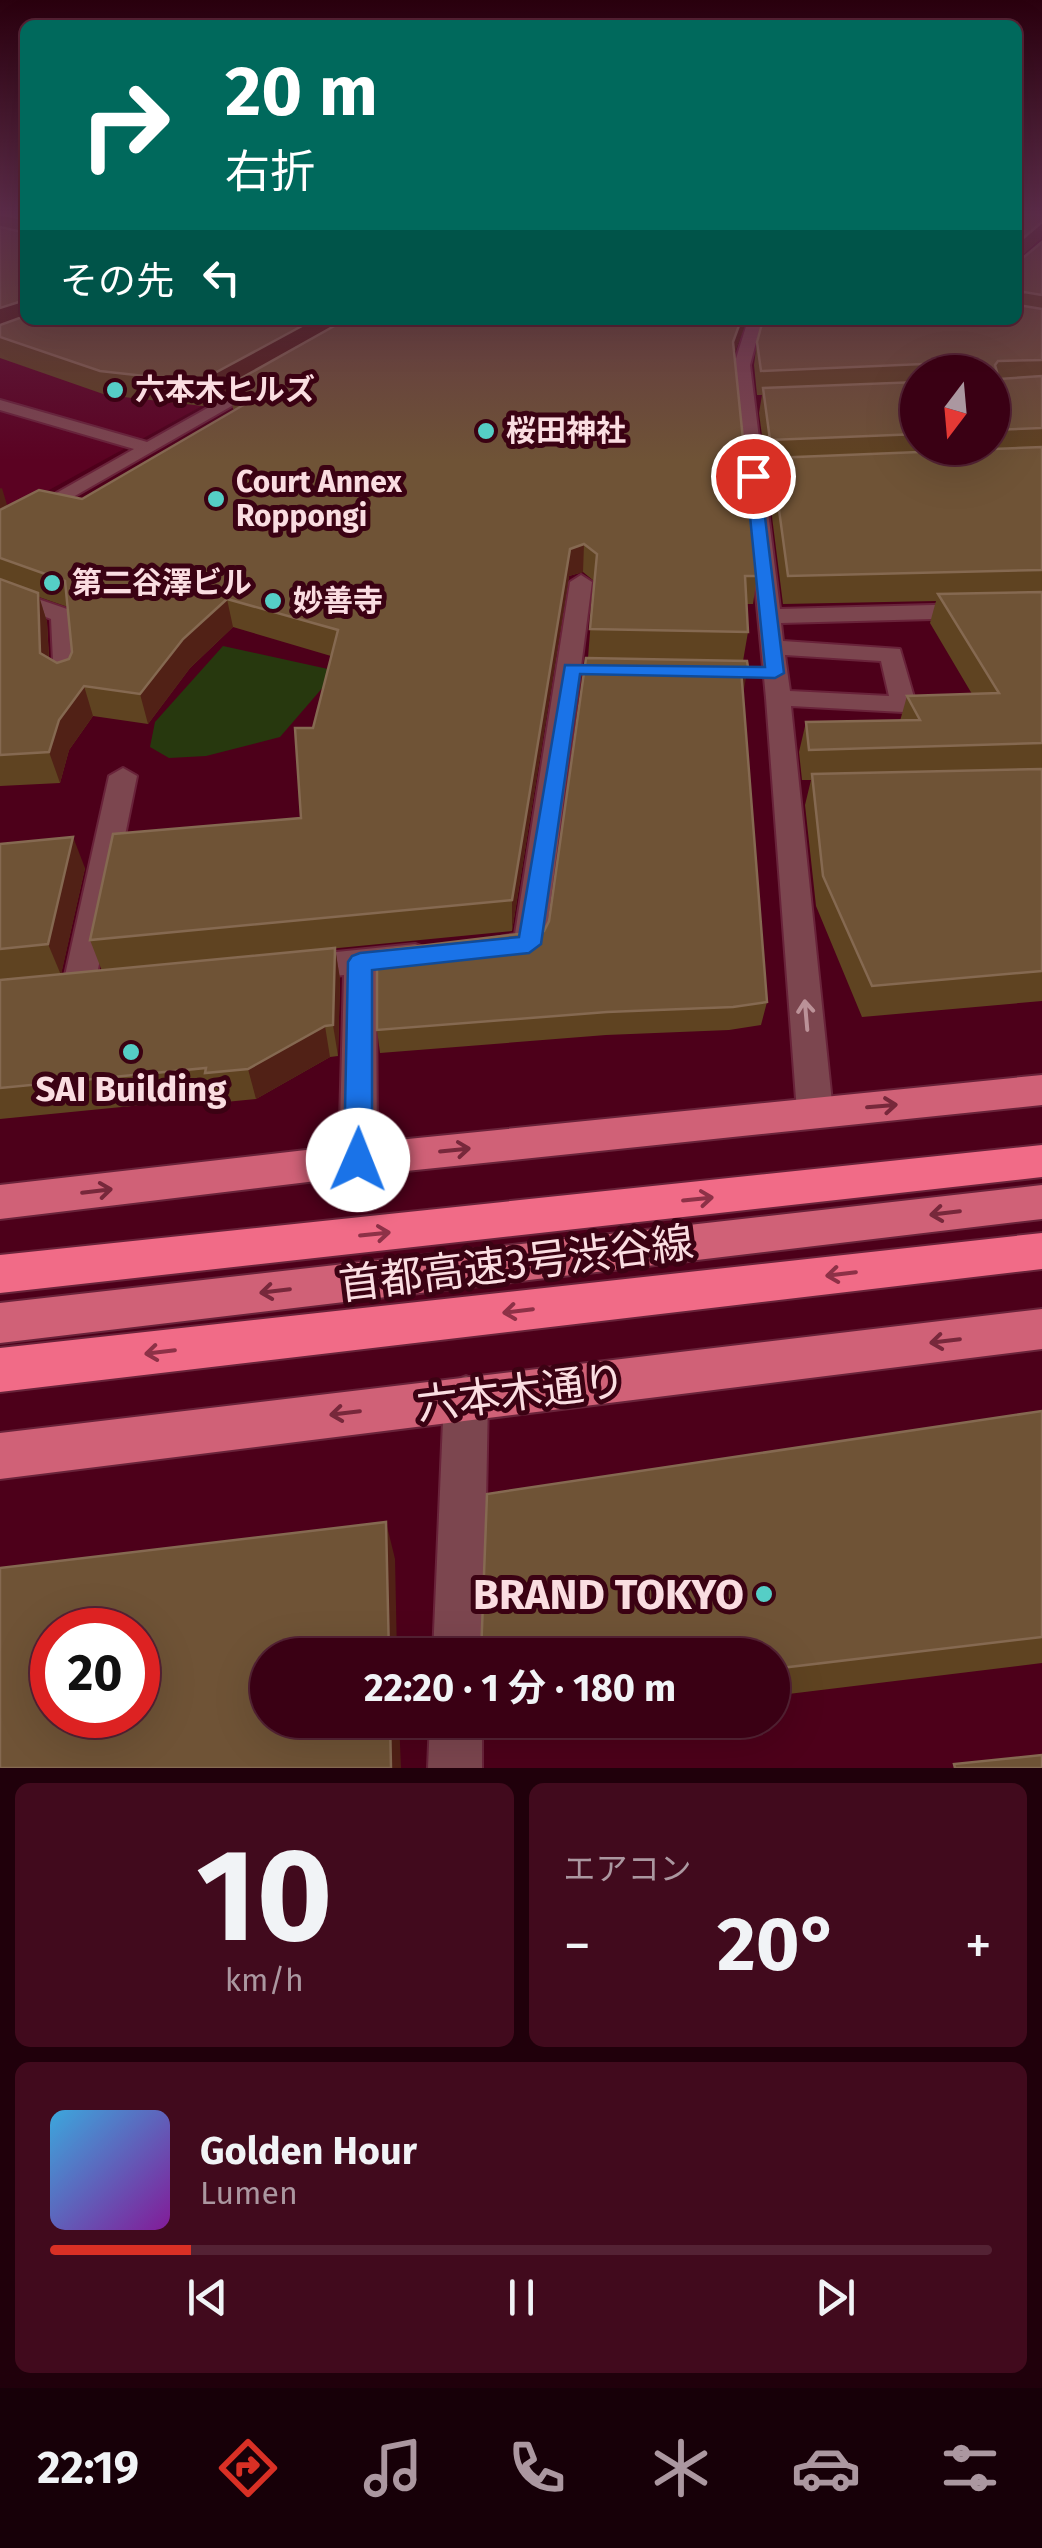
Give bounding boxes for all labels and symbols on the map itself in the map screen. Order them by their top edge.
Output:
north arrow [900,355,1010,465]
place label: 六本木ヒルズ [135,372,315,408]
marker: 六本木ヒルズ [104,379,126,401]
place label: 桜田神社 [506,413,626,449]
marker: 桜田神社 [475,420,497,442]
pin [711,434,796,519]
place label: Court Annex Roppongi [236,464,403,534]
marker: Court Annex Roppongi [205,488,227,510]
place label: 第二谷澤ビル [72,565,252,601]
marker: 第二谷澤ビル [41,572,63,594]
place label: 妙善寺 [293,583,383,619]
marker: 妙善寺 [262,590,284,612]
one-way arrow [797,999,816,1031]
marker: SAI Building [120,1041,142,1063]
place label: SAI Building [35,1068,227,1110]
one-way arrow [866,1096,898,1115]
position arrow [306,1108,410,1212]
one-way arrow [438,1140,470,1159]
one-way arrow [80,1181,112,1200]
one-way arrow [682,1189,714,1208]
one-way arrow [930,1204,962,1223]
street label: 首都高速3号渋谷線 [336,1217,696,1311]
one-way arrow [359,1224,391,1243]
one-way arrow [825,1265,857,1284]
one-way arrow [259,1282,291,1301]
one-way arrow [502,1302,535,1321]
one-way arrow [930,1332,962,1350]
one-way arrow [145,1343,177,1362]
street label: 六本木通り [414,1355,628,1431]
one-way arrow [329,1404,361,1423]
place label: BRAND TOKYO [473,1570,744,1620]
marker: BRAND TOKYO [753,1583,775,1605]
speed limit sign: 20 [30,1608,160,1738]

